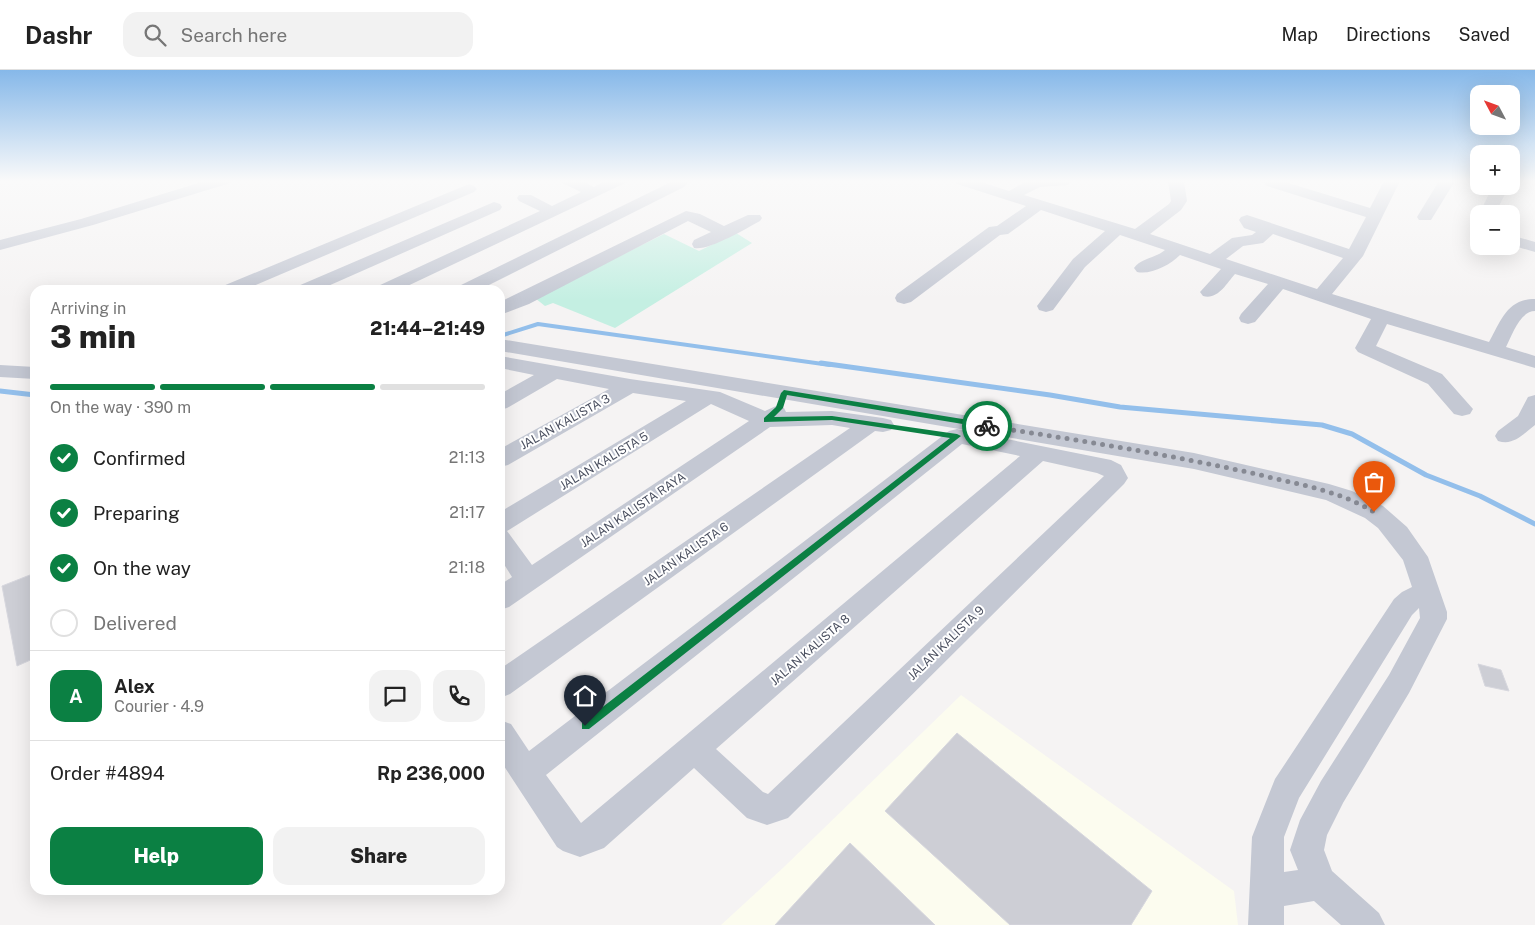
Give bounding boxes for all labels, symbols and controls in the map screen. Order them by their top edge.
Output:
search box [123,12,473,57]
text: Dashr [25,21,93,49]
icon: search [141,21,169,49]
text: Search here [181,24,287,46]
text: Map [1281,24,1318,45]
text: Directions [1346,24,1431,45]
text: Saved [1459,24,1510,45]
north arrow [1470,85,1520,135]
map controls [1470,85,1520,255]
button: + [1470,145,1520,195]
button: − [1470,205,1520,255]
text: Arriving in [50,299,126,318]
text: 21:44–21:49 [370,317,485,339]
text: 3 min [50,318,136,355]
street label: JALAN KALISTA 3 [518,392,612,452]
text: On the way · 390 m [50,398,191,417]
courier [962,401,1012,451]
icon: bike [973,412,1001,440]
street label: JALAN KALISTA 5 [557,429,651,493]
icon: check [50,444,78,472]
text: Confirmed [93,447,186,469]
text: 21:13 [449,448,485,467]
pin [1353,461,1395,512]
icon: bag [1360,468,1388,496]
street label: JALAN KALISTA RAYA [578,469,689,550]
icon: check [50,499,78,527]
text: Preparing [93,502,180,524]
text: 21:17 [449,503,485,522]
street label: JALAN KALISTA 6 [641,519,731,589]
icon: check [50,554,78,582]
text: On the way [93,557,191,579]
text: 21:18 [448,558,485,577]
street label: JALAN KALISTA 9 [905,603,987,683]
text: Delivered [93,612,177,634]
street label: JALAN KALISTA 8 [767,612,853,688]
button: chat [369,670,421,722]
button: phone [433,670,485,722]
text: Alex [114,675,155,697]
pin [564,675,606,726]
icon: home [571,682,599,710]
text: A [69,685,83,707]
text: Courier · 4.9 [114,697,204,716]
text: Order #4894 [50,762,165,784]
text: Rp 236,000 [377,762,485,784]
button: Help [50,827,263,885]
button: Share [273,827,485,885]

